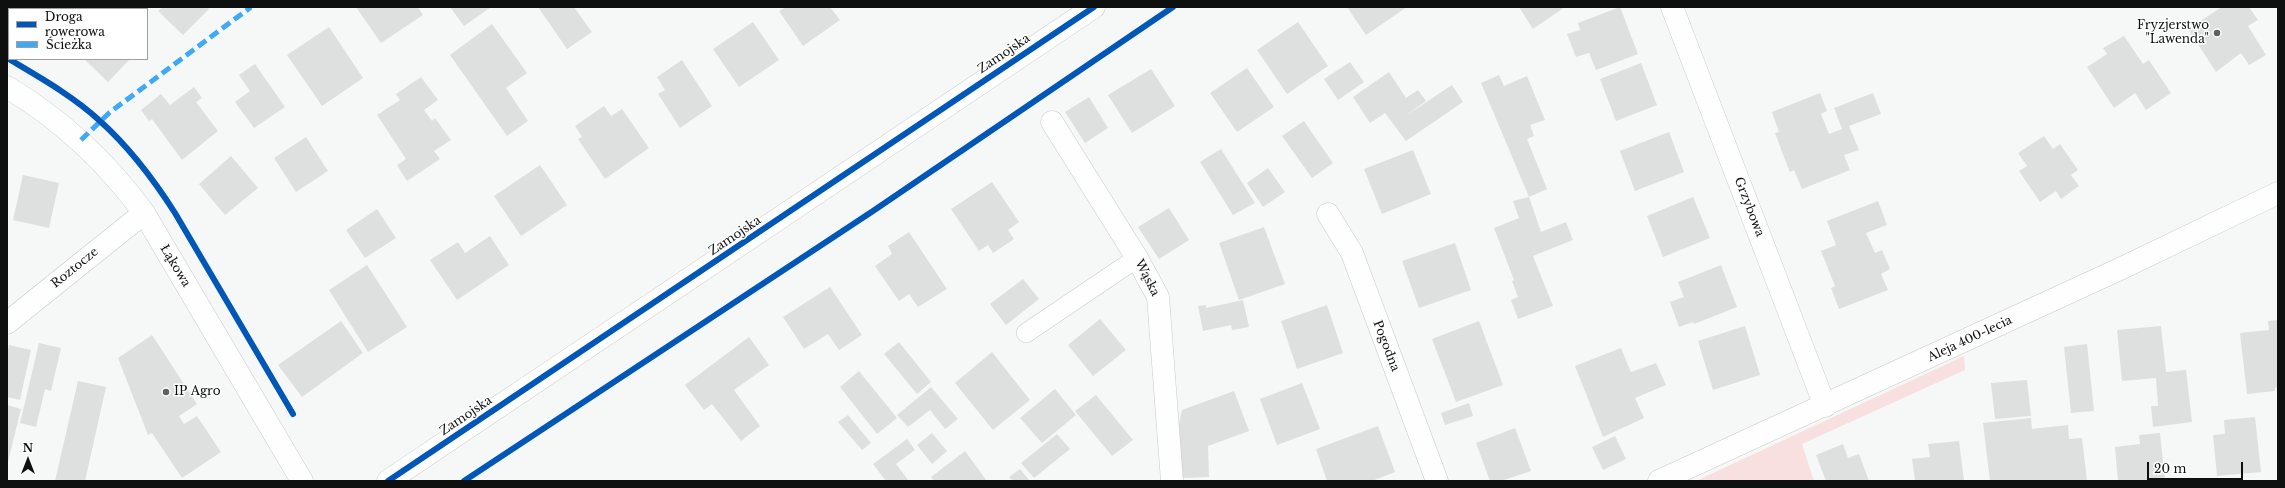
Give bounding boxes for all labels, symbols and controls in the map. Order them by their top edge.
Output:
legend [8,8,148,60]
text: Droga rowerowa [45,9,105,39]
place label: Fryzjerstwo "Lawenda" [2137,19,2209,47]
marker: Fryzjerstwo "Lawenda" [2212,28,2222,38]
street label: Zamojska [975,31,1033,77]
text: Ścieżka [46,37,92,52]
street label: Grzybowa [1731,175,1767,239]
street label: Zamojska [706,213,764,259]
street label: Łąkowa [157,242,193,290]
street label: Roztocze [49,245,101,291]
street label: Wąska [1132,257,1162,299]
street label: Aleja 400-lecia [1926,313,2014,365]
street label: Pogodna [1370,318,1402,374]
place label: IP Agro [174,385,221,399]
marker: IP Agro [161,387,171,397]
street label: Zamojska [437,393,495,439]
north arrow [8,440,48,480]
text: N [23,441,33,455]
scale bar [2149,454,2245,480]
text: 20 m [2154,461,2186,476]

